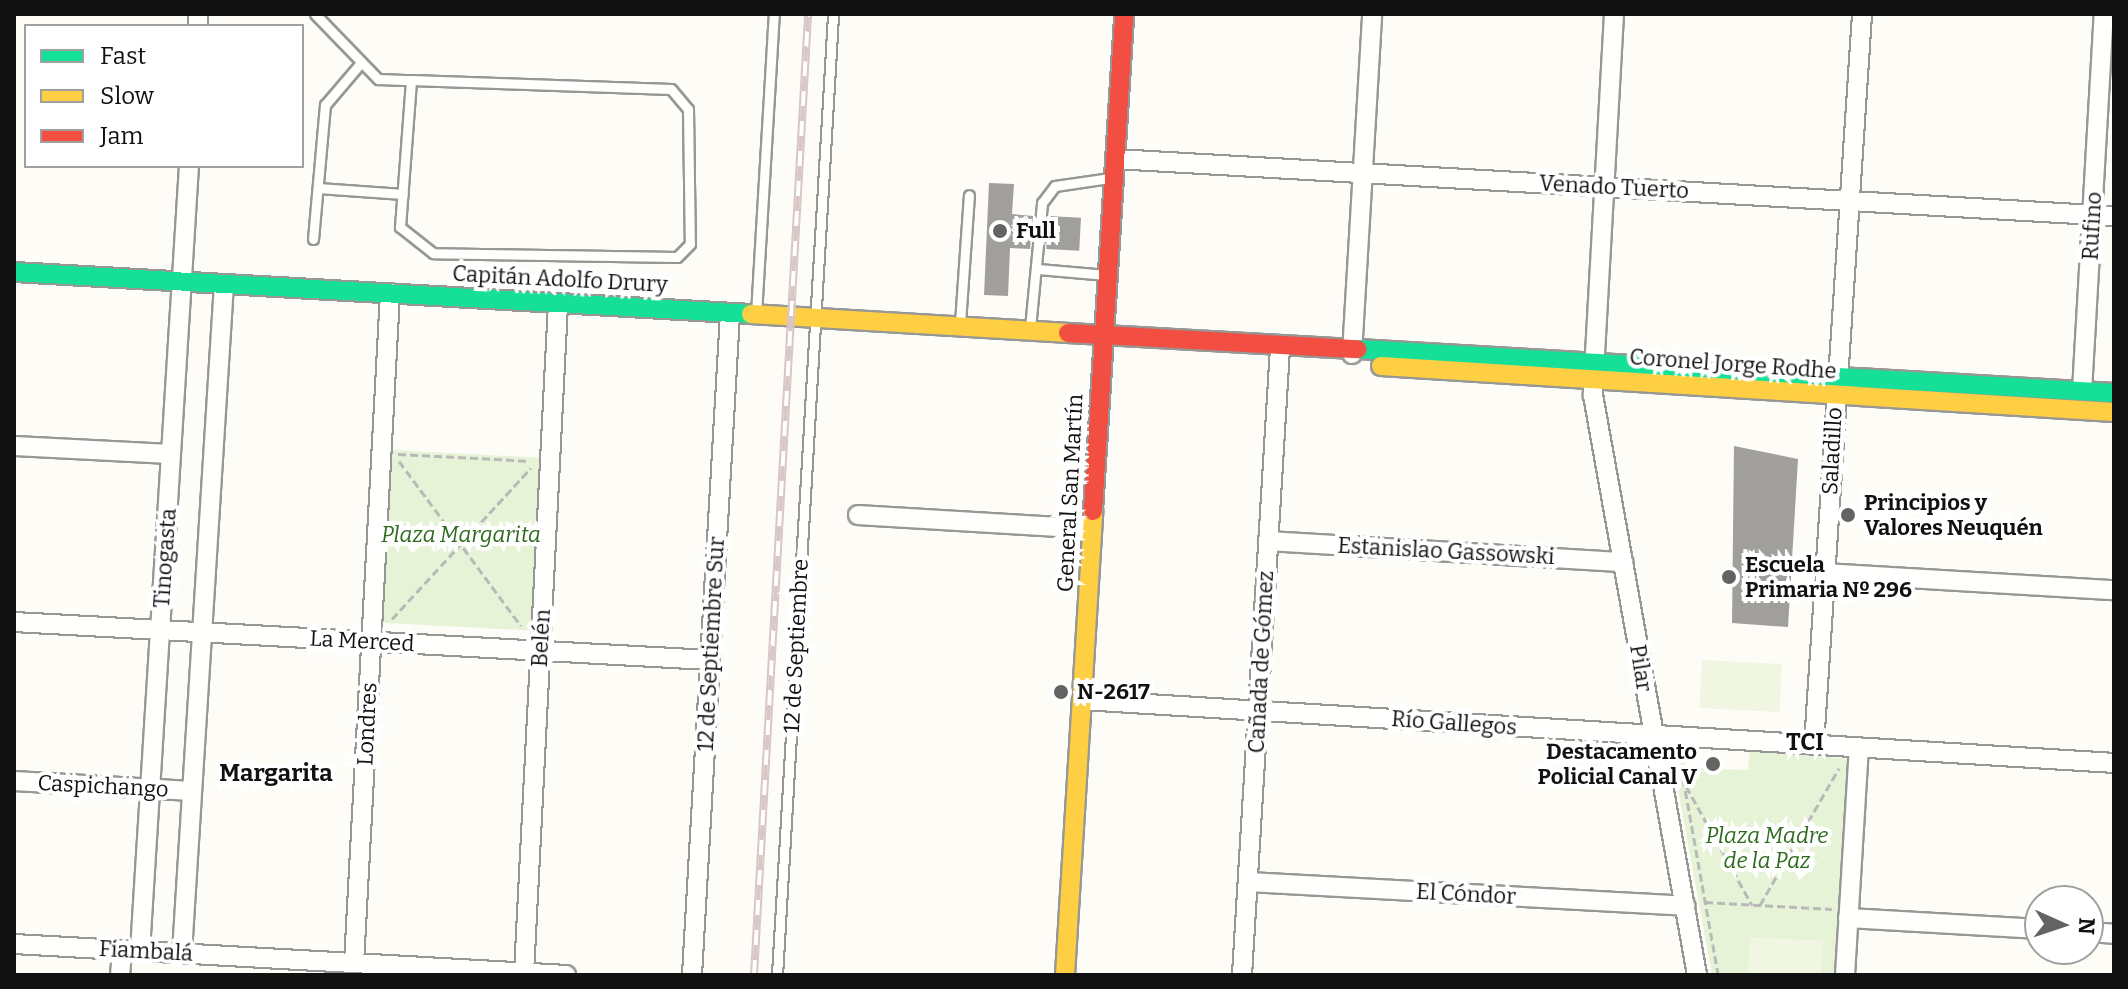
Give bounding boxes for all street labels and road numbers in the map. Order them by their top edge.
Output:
street label: Venado Tuerto [1538,170,1690,204]
street label: Rufino [2077,191,2107,261]
street label: Capitán Adolfo Drury [452,260,668,298]
street label: Coronel Jorge Rodhe [1629,344,1837,384]
street label: General San Martín [1052,393,1088,593]
street label: Saladillo [1817,407,1847,495]
street label: Tinogasta [148,507,182,609]
street label: Estanislao Gassowski [1337,532,1555,570]
street label: 12 de Septiembre Sur [692,536,730,752]
street label: 12 de Septiembre [778,558,814,734]
street label: Cañada de Gómez [1243,570,1279,754]
street label: Belén [526,608,556,668]
street label: La Merced [309,625,415,657]
street label: Pilar [1624,643,1658,693]
street label: Londres [352,682,382,766]
street label: Río Gallegos [1390,705,1518,741]
street label: Caspichango [37,769,169,803]
street label: El Cóndor [1415,878,1517,910]
street label: Fiambalá [98,935,194,967]

